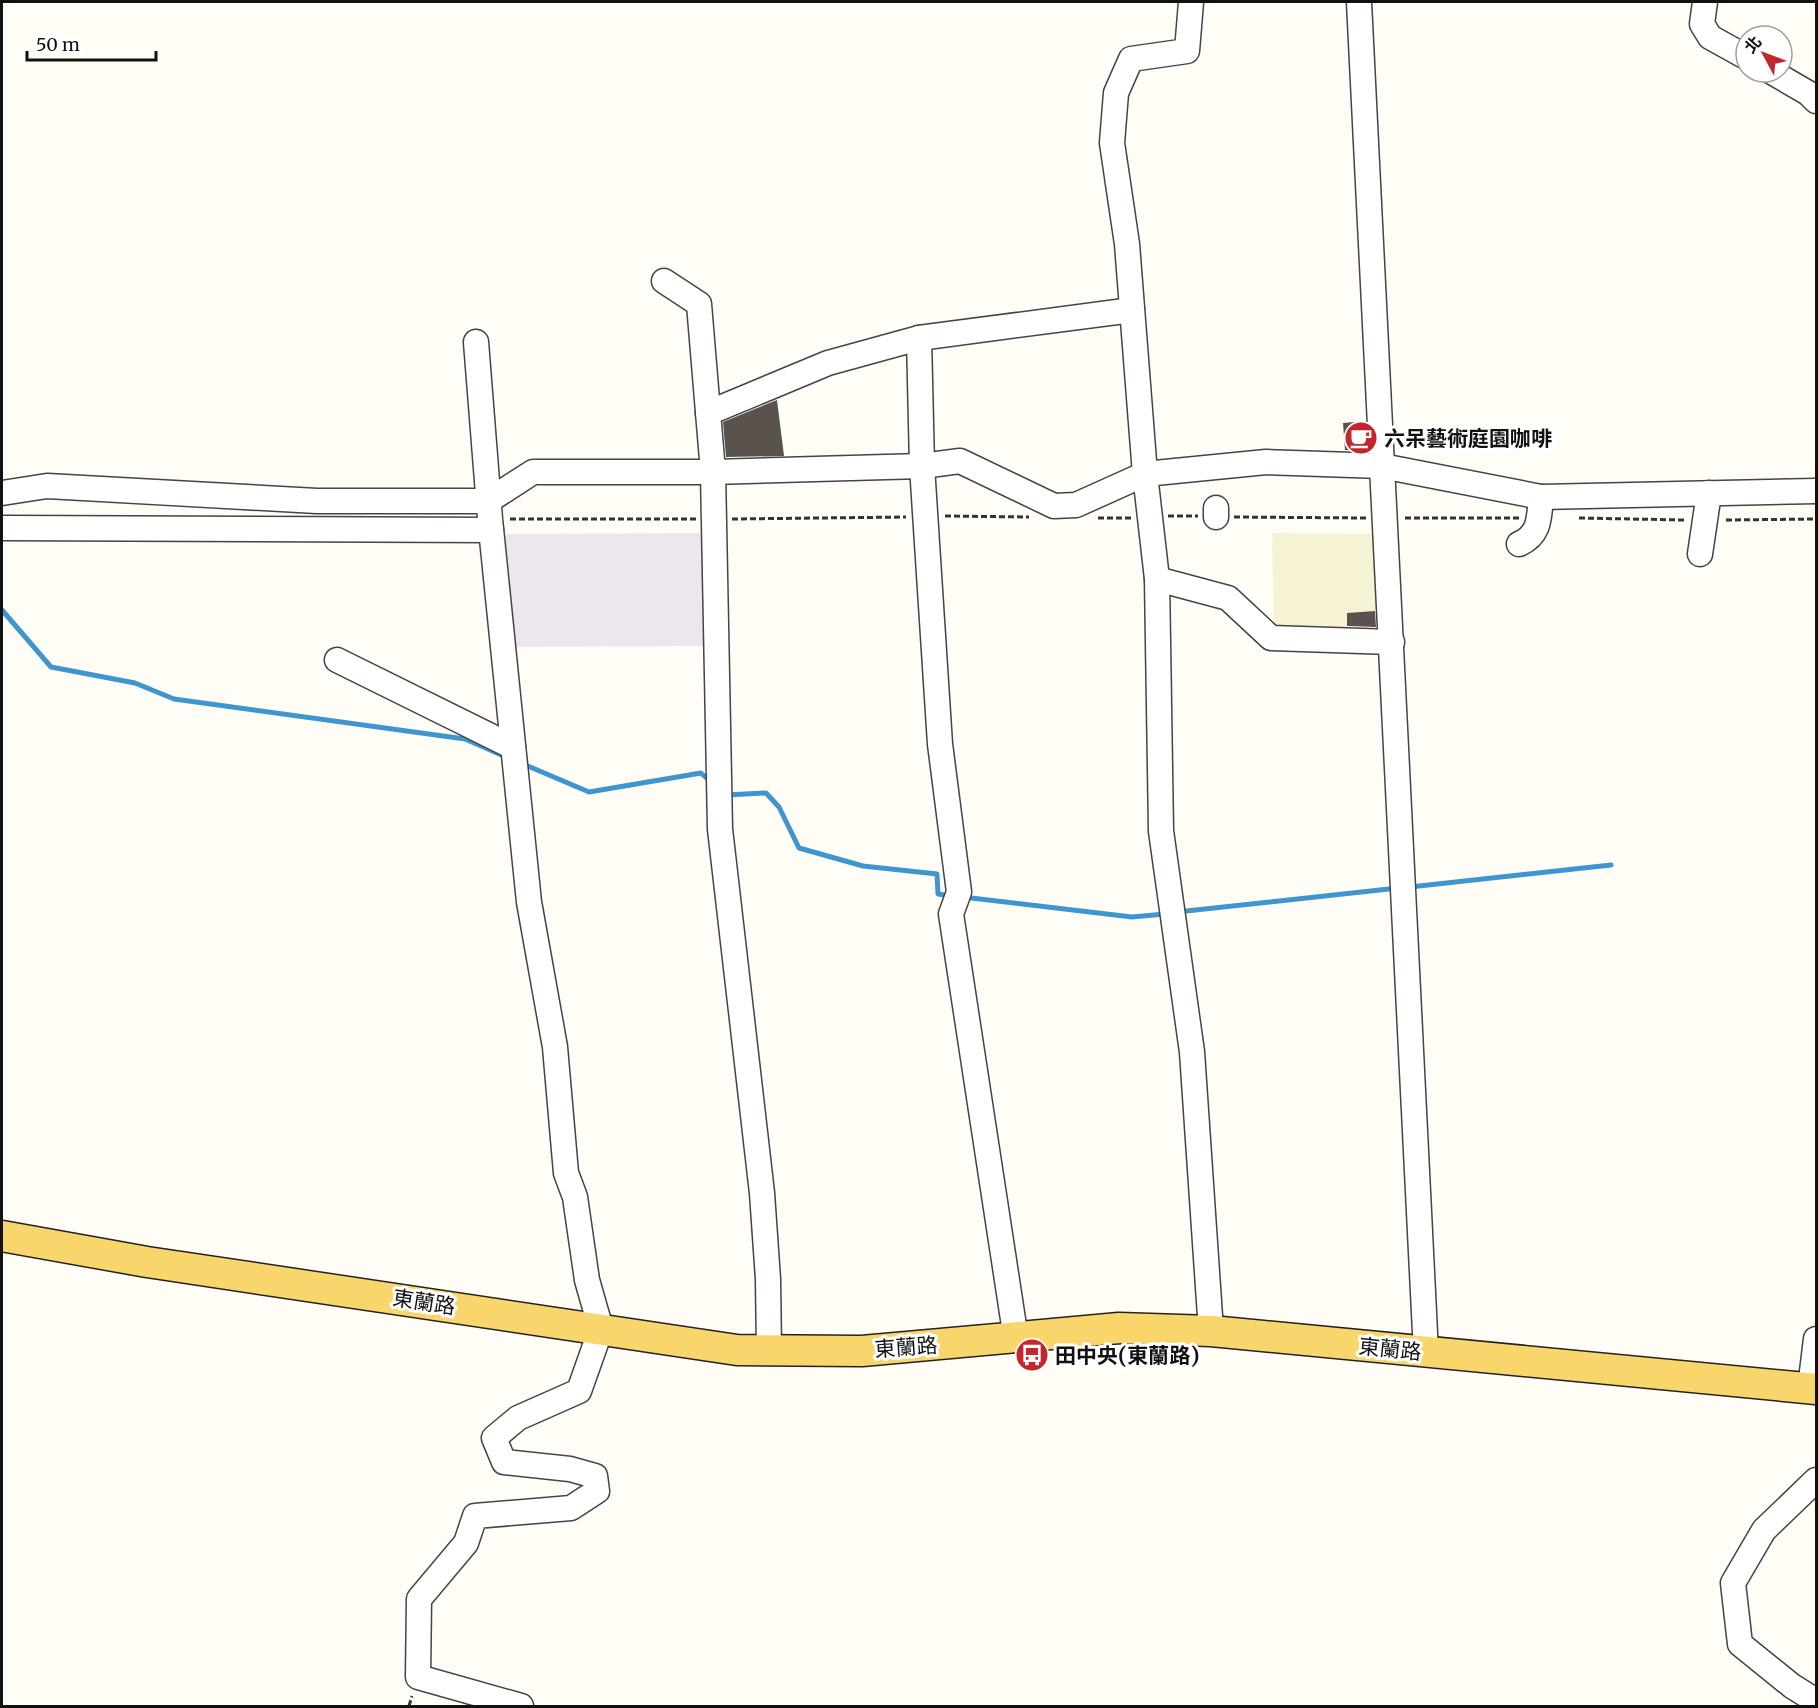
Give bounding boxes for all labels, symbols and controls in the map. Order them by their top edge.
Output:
scale bar [27,24,156,62]
north arrow [1734,24,1794,84]
text: 北 [1740,32,1765,57]
text: 50 m [36,33,80,56]
cafe icon: 六呆藝術庭園咖啡 [1343,420,1379,456]
place label: 六呆藝術庭園咖啡 [1384,425,1552,452]
street label: 東蘭路 [391,1284,457,1320]
street label: 東蘭路 [874,1331,938,1363]
street label: 東蘭路 [1357,1332,1423,1366]
bus stop icon: 田中央(東蘭路) [1014,1337,1050,1373]
place label: 田中央(東蘭路) [1055,1342,1200,1369]

